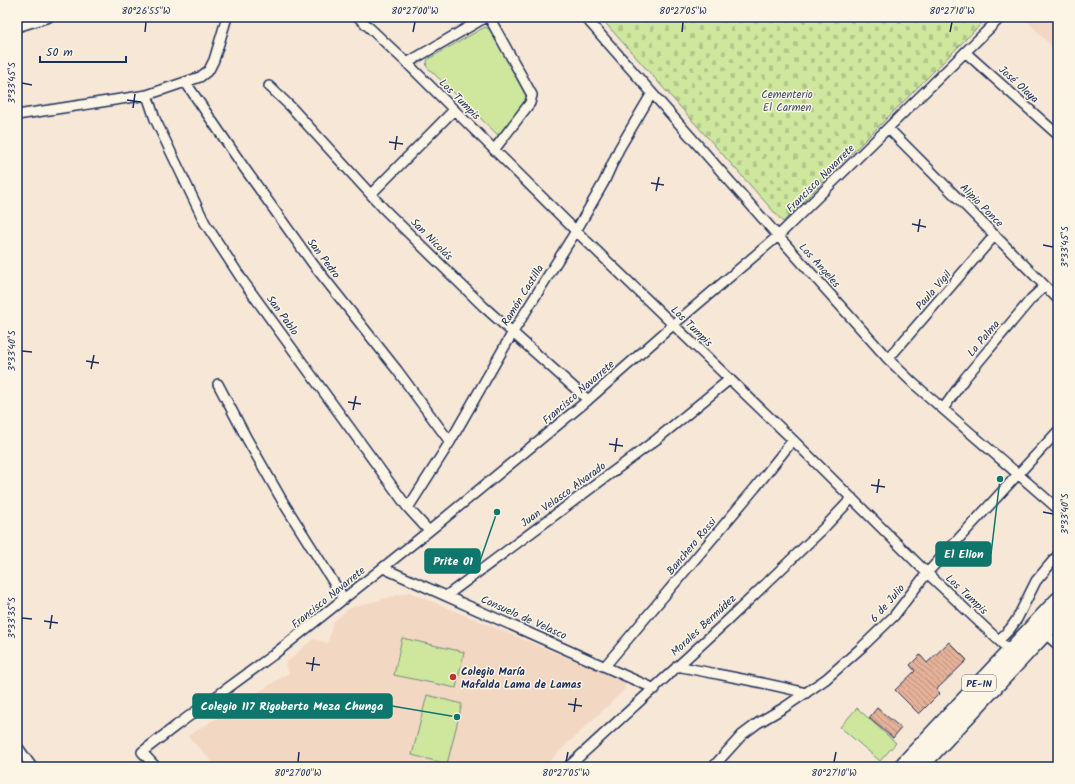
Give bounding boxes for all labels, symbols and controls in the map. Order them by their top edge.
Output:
text: 80°26'55"W [121,3,171,19]
text: 80°27'00"W [391,3,439,19]
text: 80°27'05"W [659,3,707,19]
text: 80°27'10"W [929,3,975,19]
scale bar [40,38,126,64]
text: 50 m [46,43,73,62]
text: 3°33'45"S [4,62,20,104]
street label: José Olaya [994,62,1043,108]
street label: Los Tumpis [434,75,484,125]
park label: Cementerio El Carmen [761,86,813,117]
street label: Francisco Navarrete [782,140,859,217]
street label: Alipio Ponce [955,180,1007,232]
street label: San Nicolás [406,214,457,265]
text: 3°33'45"S [1057,226,1073,268]
street label: San Pedro [302,235,344,283]
street label: Los Angeles [794,239,845,292]
street label: Ramón Castilla [497,261,549,330]
street label: Paula Vigil [911,267,956,315]
street label: San Pablo [261,292,303,339]
street label: Los Tumpis [666,302,717,352]
street label: La Palma [963,316,1005,361]
text: 3°33'40"S [4,330,20,372]
street label: Francisco Navarrete [539,356,619,429]
street label: Juan Velasco Alvarado [517,458,610,532]
text: 3°33'40"S [1057,493,1073,535]
street label: Banchero Rossi [662,514,721,579]
callout: El Elion [936,542,991,566]
text: El Elion [944,545,984,564]
callout: Prite 01 [425,549,480,573]
text: Prite 01 [433,552,473,571]
street label: Francisco Navarrete [288,562,370,633]
street label: Los Tumpis [941,570,992,619]
street label: 6 de Julio [866,580,910,627]
street label: Morales Bermúdez [667,590,741,661]
street label: Consuelo de Velasco [478,591,570,645]
text: 3°33'35"S [4,596,20,639]
place label: Colegio María Mafalda Lama de Lamas [461,663,582,694]
marker: Colegio María Mafalda Lama de Lamas [448,672,458,682]
road number: PE-1N [962,675,996,691]
callout: Colegio 117 Rigoberto Meza Chunga [193,694,392,718]
text: Colegio 117 Rigoberto Meza Chunga [201,697,383,716]
text: 80°27'00"W [274,765,322,781]
text: 80°27'05"W [542,765,590,781]
text: 80°27'10"W [811,765,857,781]

